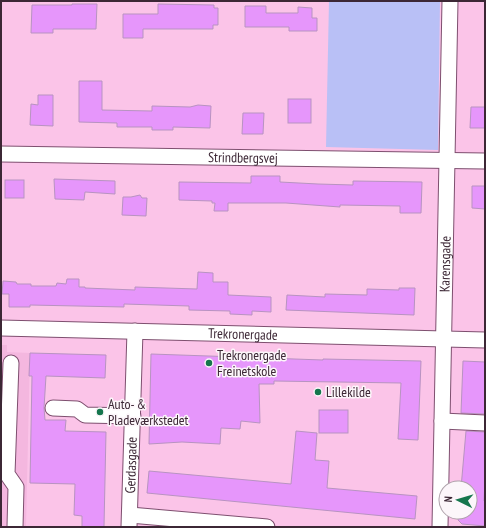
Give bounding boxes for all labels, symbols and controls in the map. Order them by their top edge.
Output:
street label: Strindbergsvej [208,148,278,167]
street label: Karensgade [435,236,455,292]
street label: Trekronergade [208,324,278,344]
place label: Trekronergade Freinetskole [217,346,286,380]
marker: Trekronergade Freinetskole [204,358,214,368]
place label: Lillekilde [326,383,371,401]
marker: Lillekilde [313,387,323,397]
place label: Auto- & Pladeværkstedet [108,395,189,429]
marker: Auto- & Pladeværkstedet [95,407,105,417]
street label: Gerdasgade [121,436,141,494]
north arrow [438,480,478,520]
text: N [441,496,455,503]

